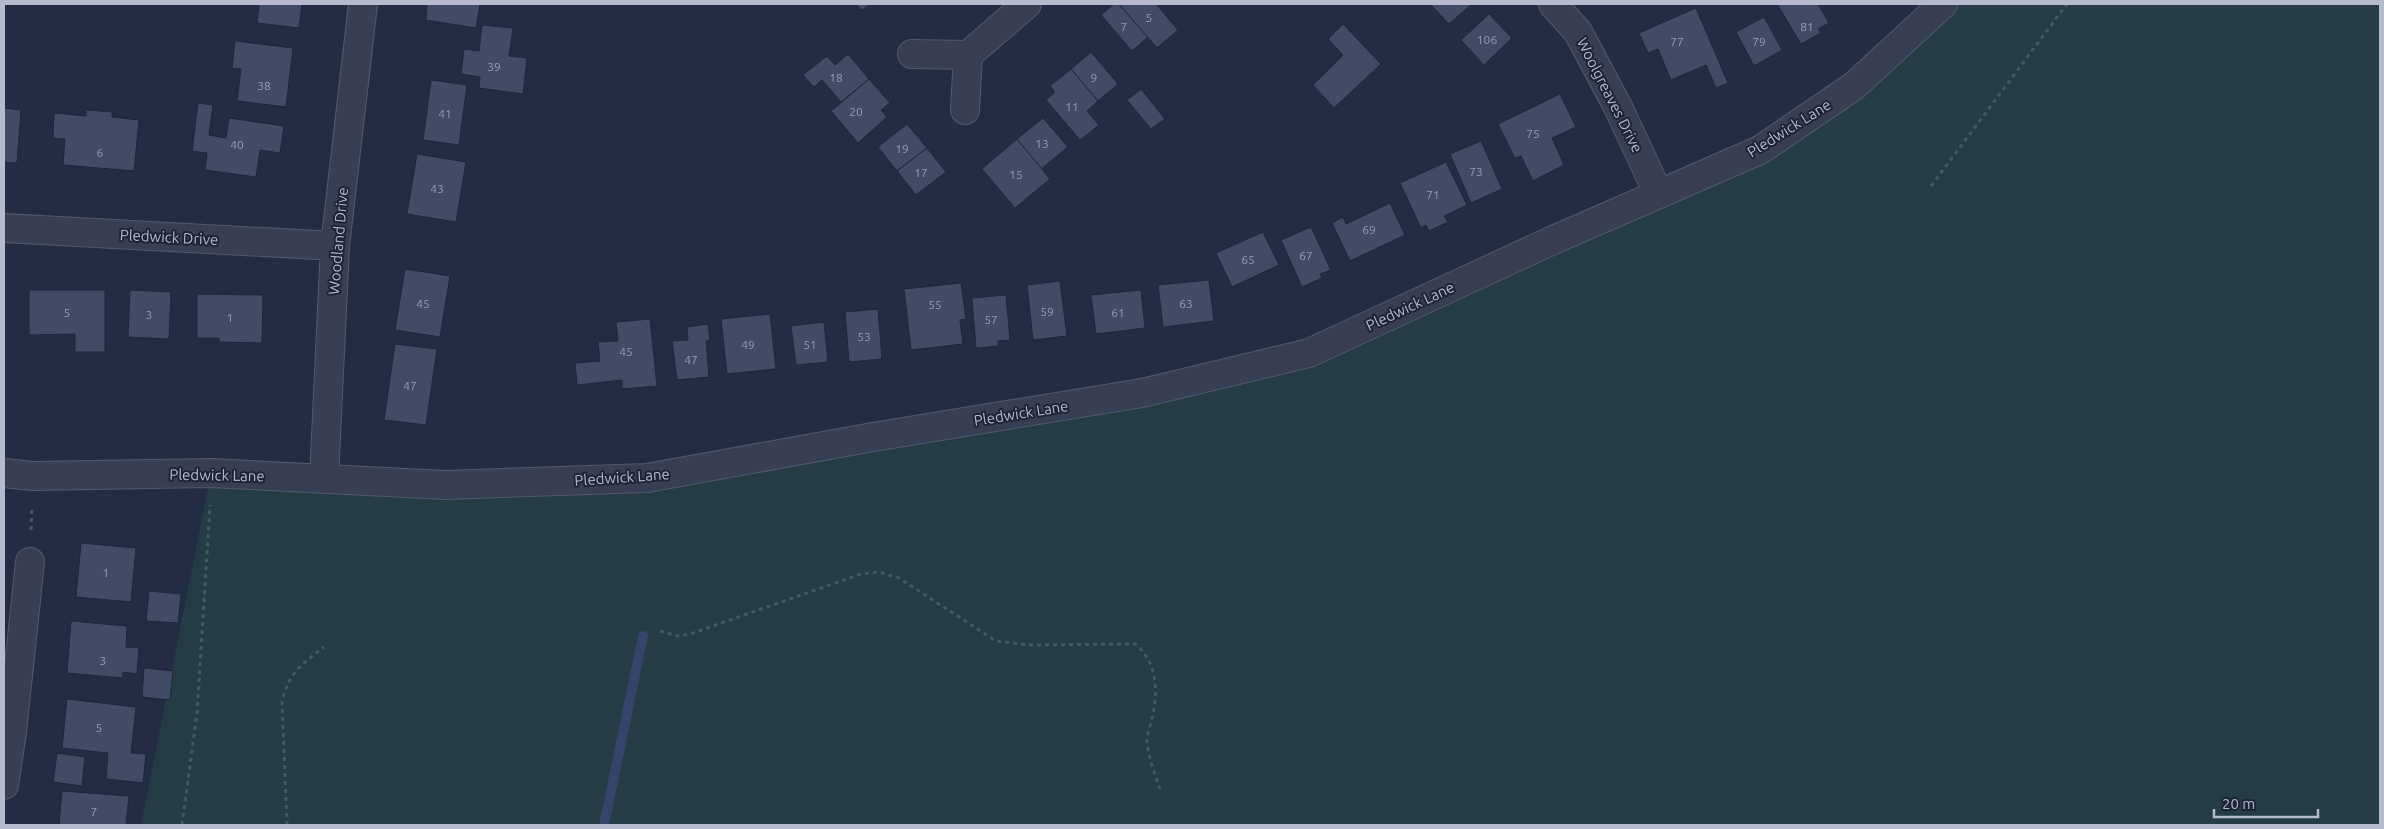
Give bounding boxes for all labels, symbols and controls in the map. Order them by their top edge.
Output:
house number: 5 [1146,11,1152,24]
house number: 7 [1121,20,1127,33]
house number: 81 [1800,20,1814,33]
house number: 106 [1477,33,1497,46]
street label: Woolgreaves Drive [1574,35,1646,155]
house number: 77 [1670,35,1684,48]
house number: 79 [1752,35,1766,48]
house number: 39 [487,60,501,73]
house number: 18 [829,71,843,84]
house number: 9 [1091,71,1097,84]
house number: 38 [257,79,271,92]
street label: Pledwick Lane [1744,96,1834,160]
house number: 11 [1065,100,1079,113]
house number: 20 [849,105,863,118]
house number: 41 [438,107,452,120]
house number: 75 [1526,127,1540,140]
house number: 13 [1035,137,1049,150]
house number: 40 [230,138,244,151]
house number: 19 [895,142,909,155]
house number: 6 [97,146,104,159]
house number: 73 [1469,165,1483,178]
house number: 17 [914,166,928,179]
house number: 15 [1009,168,1023,181]
house number: 43 [430,182,444,195]
street label: Woodland Drive [325,187,351,295]
house number: 71 [1426,188,1440,201]
house number: 69 [1362,223,1376,236]
street label: Pledwick Drive [119,226,219,248]
house number: 67 [1299,249,1313,262]
house number: 65 [1241,253,1255,266]
street label: Pledwick Lane [1363,278,1457,334]
house number: 45 [416,297,430,310]
house number: 63 [1179,297,1193,310]
house number: 55 [928,298,942,311]
house number: 59 [1040,305,1054,318]
house number: 5 [64,306,70,319]
house number: 61 [1111,306,1125,319]
house number: 3 [146,308,152,321]
house number: 1 [227,311,233,324]
house number: 57 [984,313,998,326]
house number: 53 [857,330,871,343]
house number: 49 [741,338,755,351]
house number: 51 [803,338,817,351]
house number: 45 [619,345,633,358]
house number: 47 [684,353,698,366]
house number: 47 [403,379,417,392]
street label: Pledwick Lane [973,397,1069,429]
street label: Pledwick Lane [574,465,670,489]
street label: Pledwick Lane [169,466,265,484]
house number: 1 [103,566,109,579]
house number: 3 [100,654,106,667]
house number: 5 [96,721,102,734]
scale bar [2214,786,2318,818]
text: 20 m [2222,795,2255,812]
house number: 7 [91,805,97,818]

